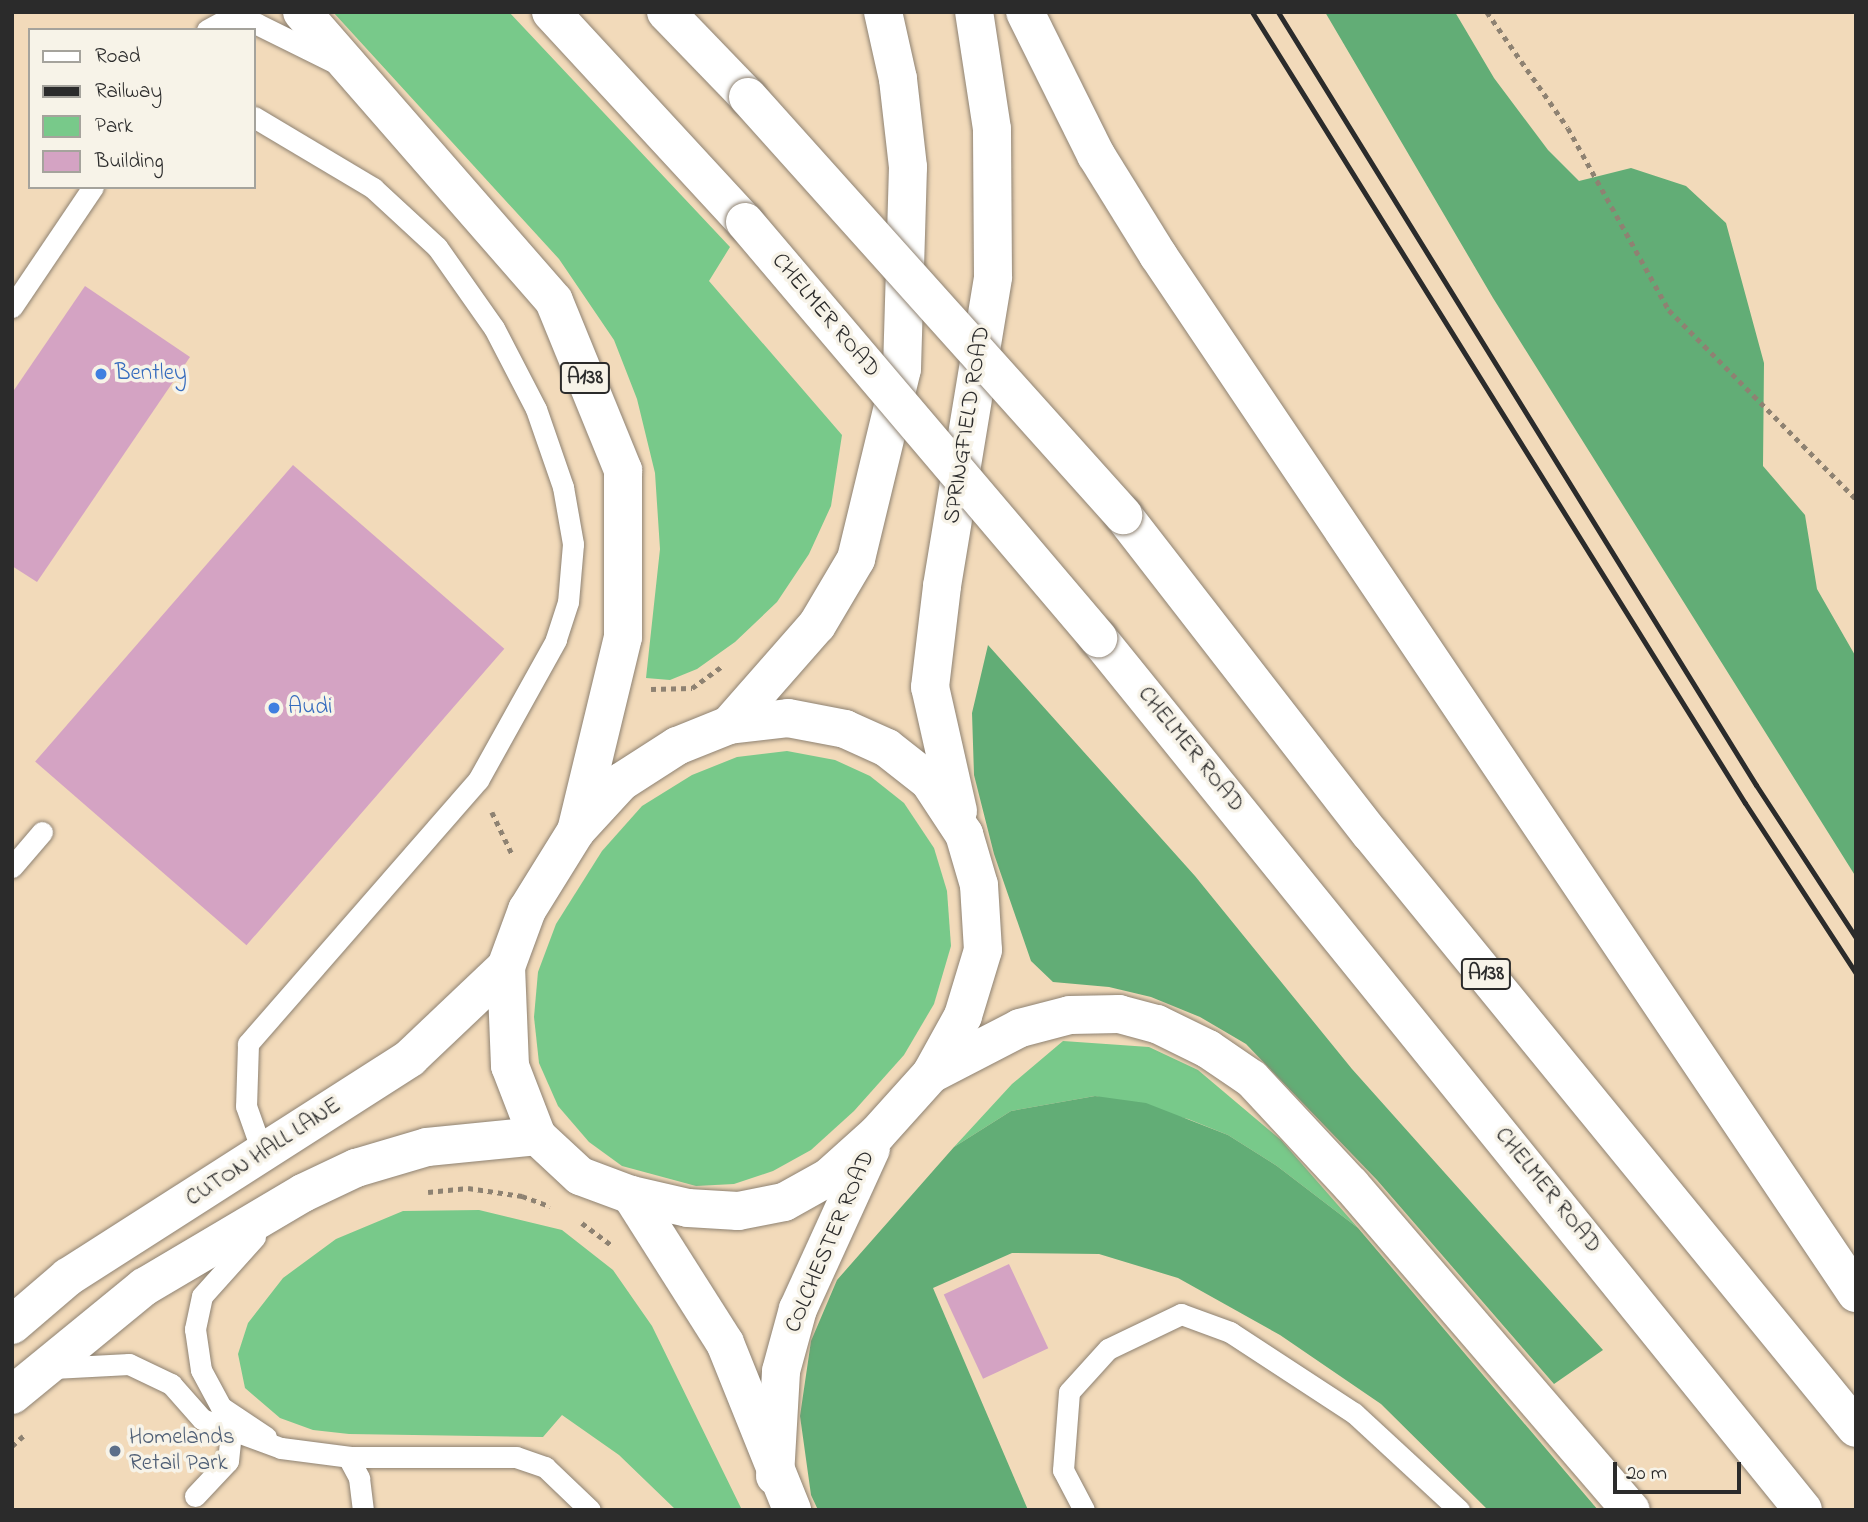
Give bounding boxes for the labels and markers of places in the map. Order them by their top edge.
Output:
place label: Bentley [115,360,187,388]
marker: Bentley [93,366,109,382]
place label: Audi [288,694,332,722]
marker: Audi [266,700,282,716]
place label: Homelands Retail Park [129,1424,235,1478]
marker: Homelands Retail Park [107,1443,123,1459]

